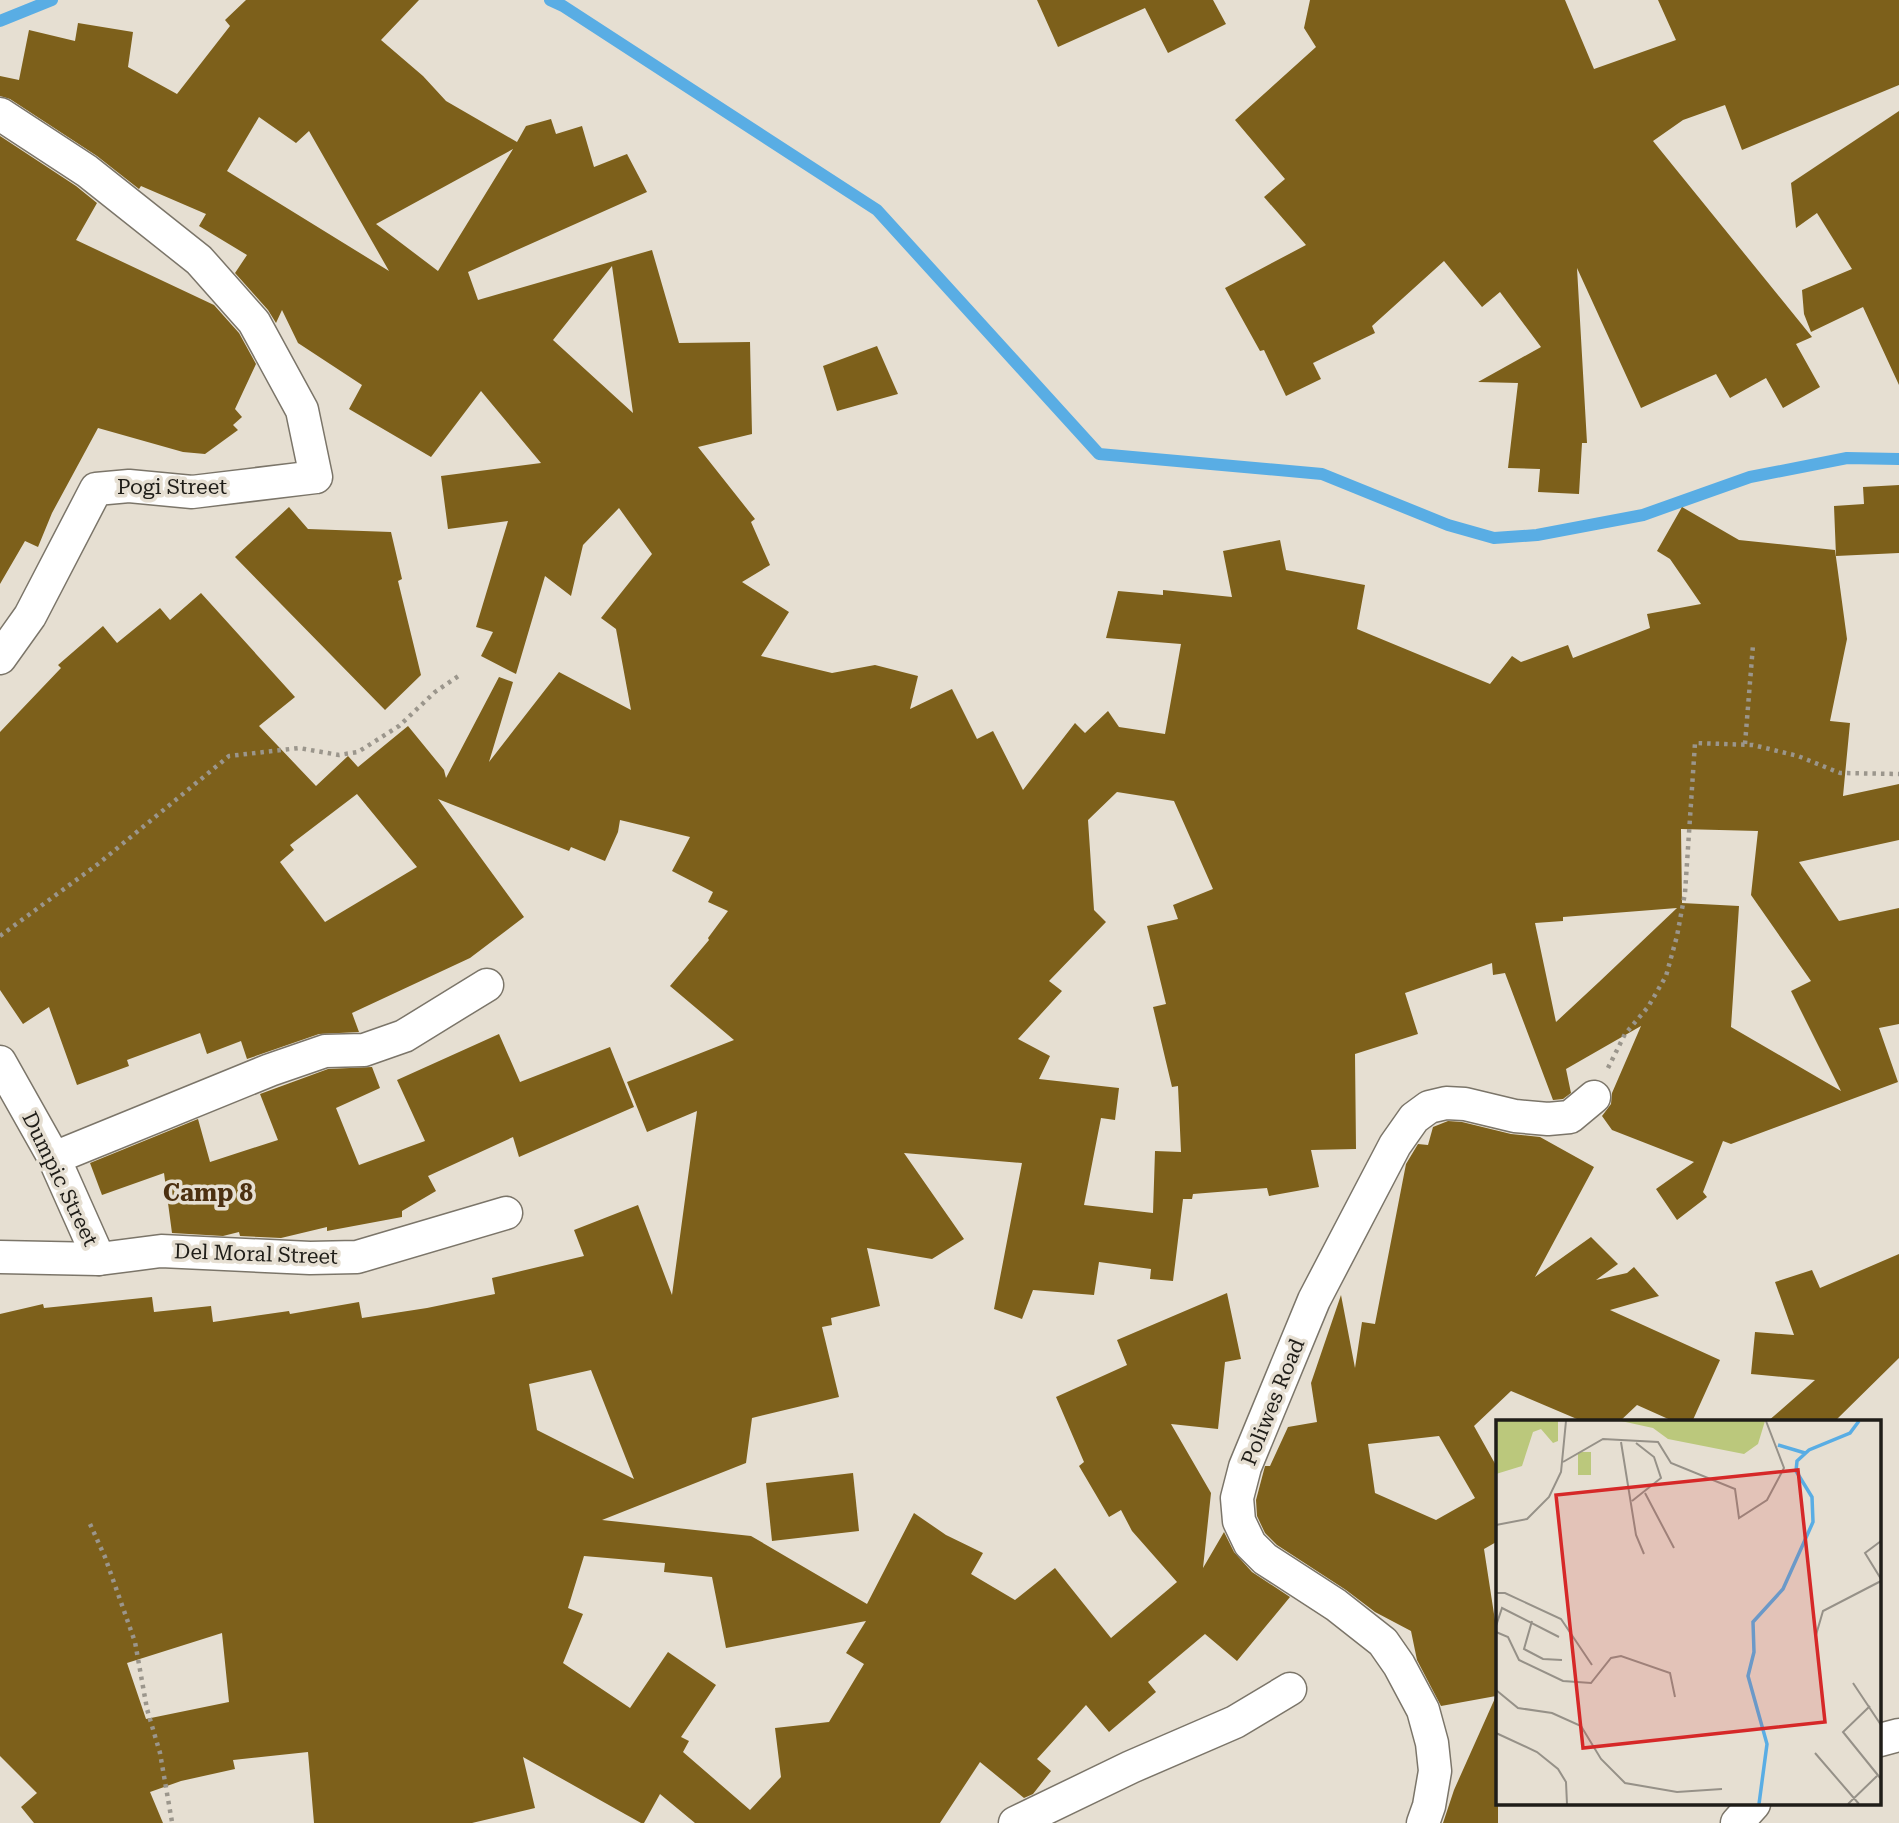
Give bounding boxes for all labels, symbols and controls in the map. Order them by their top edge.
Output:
street label: Pogi Street [117,475,227,499]
street label: Dumpic Street [17,1108,103,1250]
district label: Camp 8 [163,1179,253,1207]
street label: Del Moral Street [174,1239,339,1269]
street label: Poliwes Road [1237,1335,1310,1469]
inset map [1496,1420,1882,1806]

